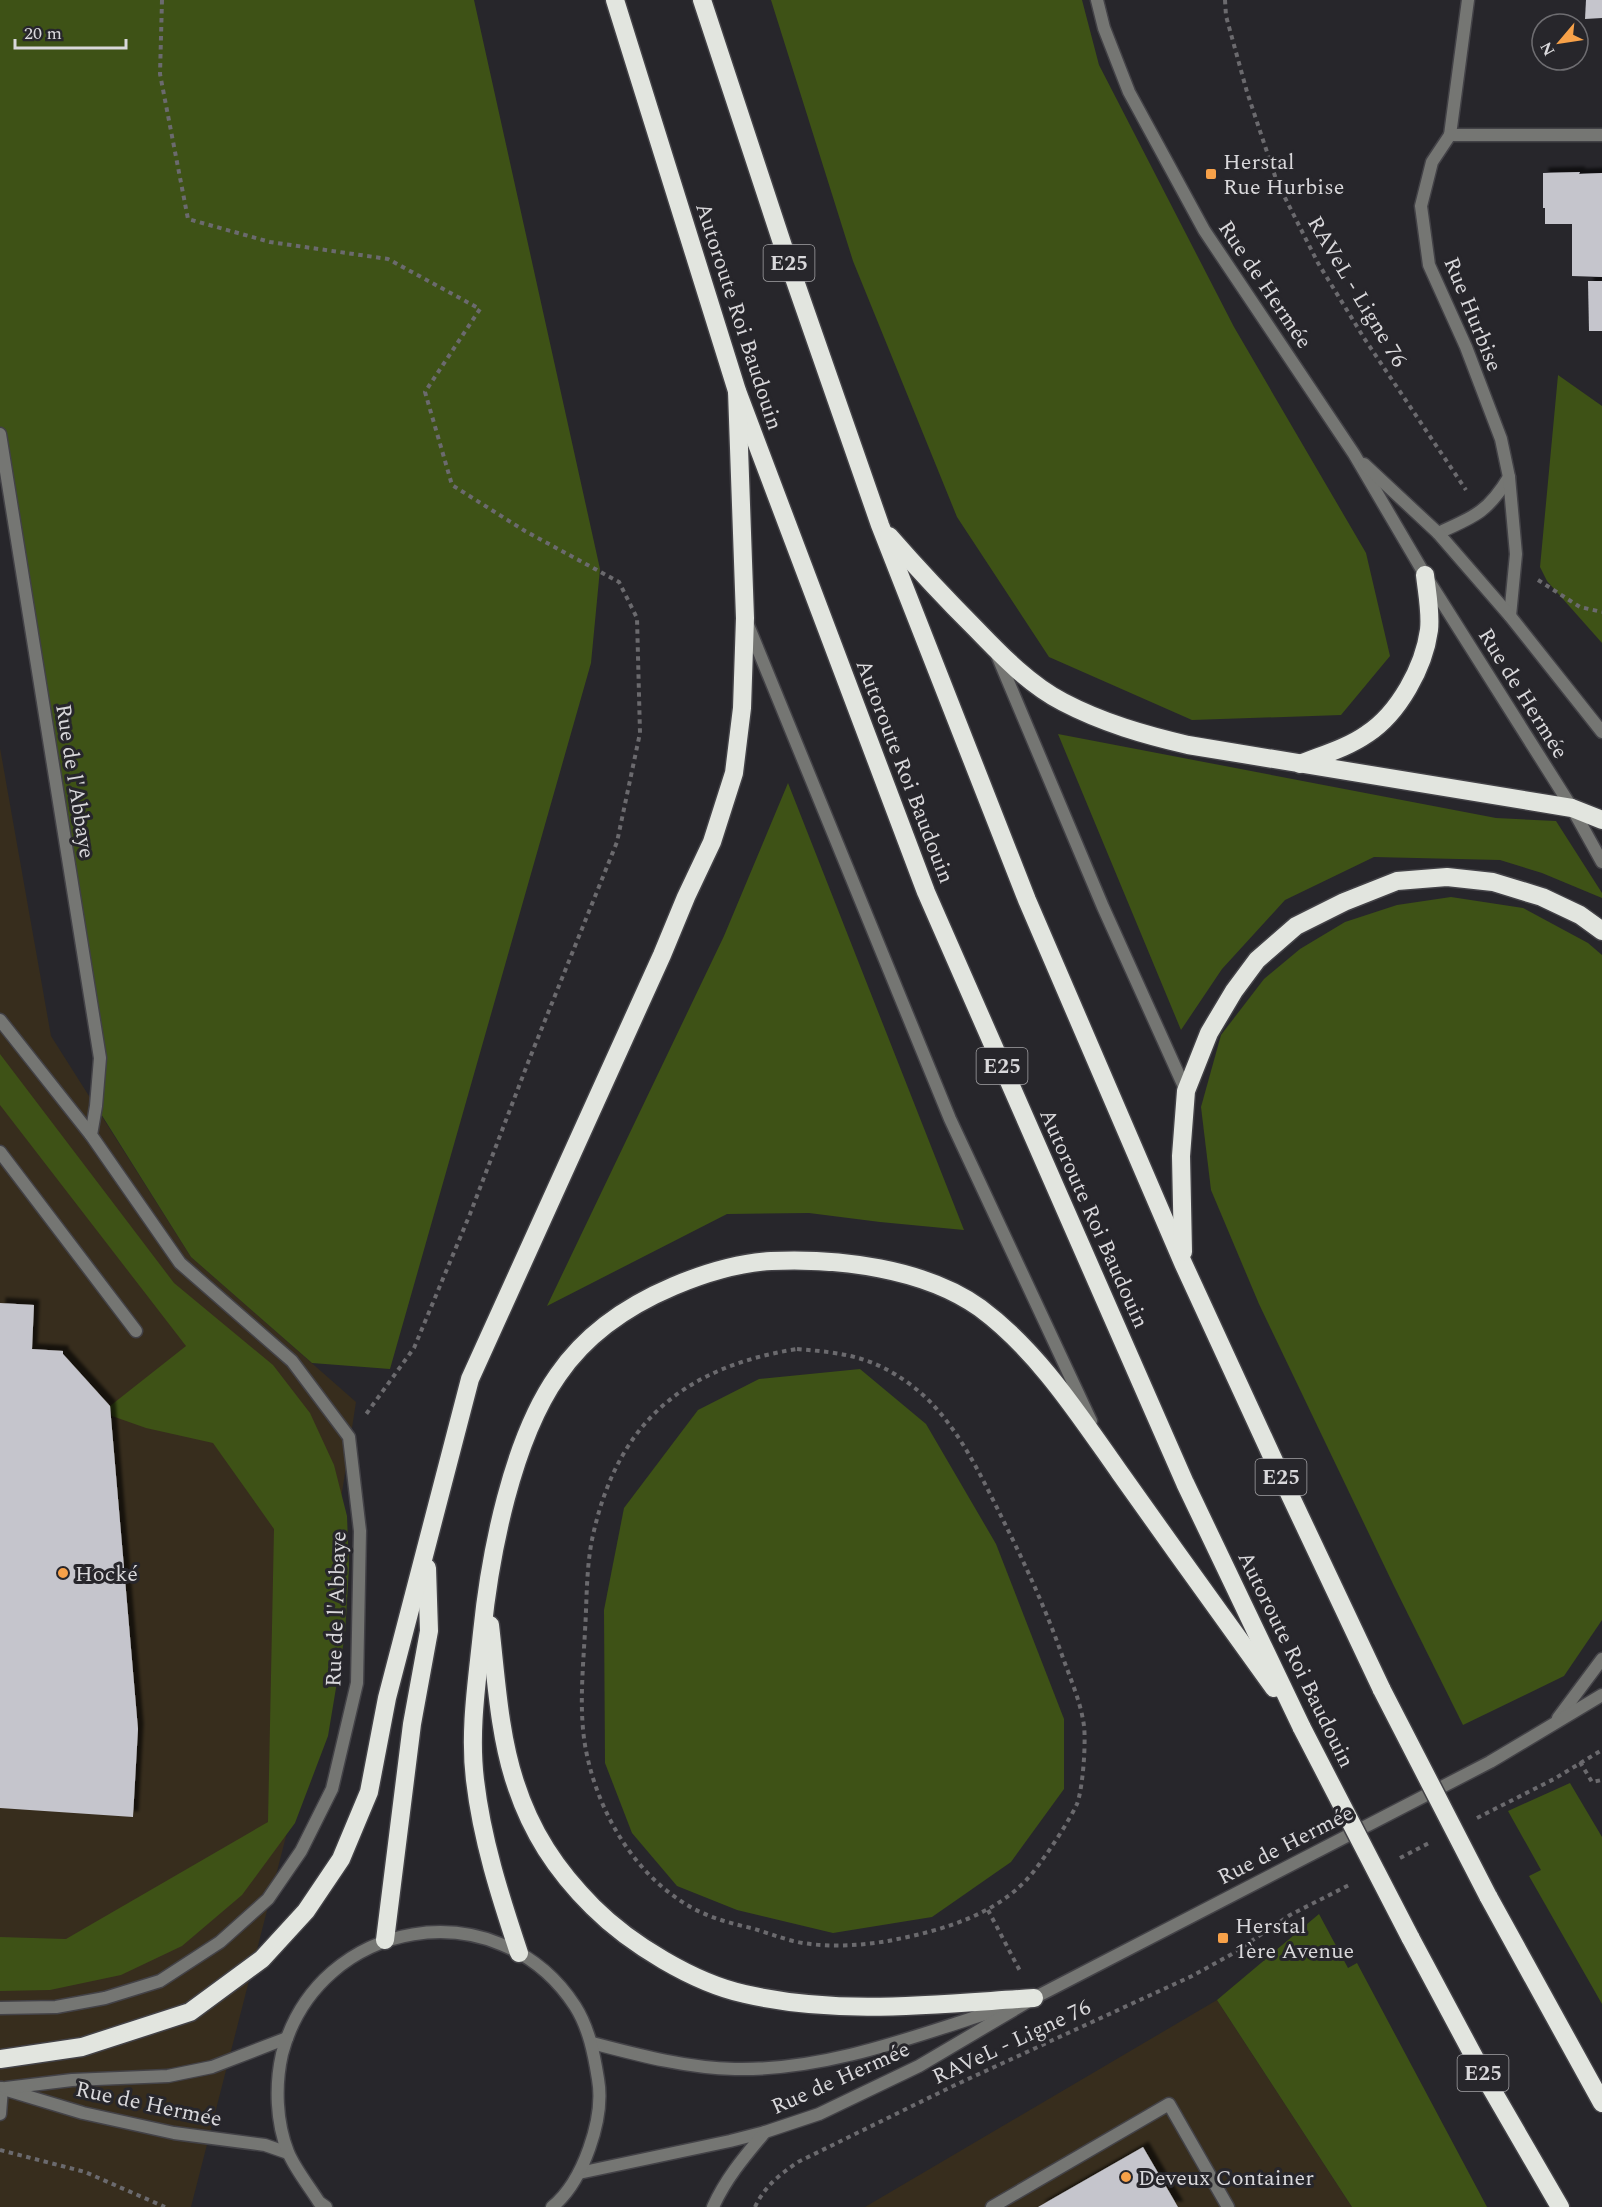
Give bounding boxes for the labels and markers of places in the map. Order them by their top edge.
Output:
place label: Herstal Rue Hurbise [1223,146,1344,204]
marker: Herstal Rue Hurbise [1204,167,1218,181]
place label: Hocké [75,1558,138,1591]
marker: Hocké [56,1566,70,1580]
place label: Herstal 1ère Avenue [1235,1910,1354,1968]
marker: Herstal 1ère Avenue [1216,1931,1230,1945]
place label: Deveux Container [1138,2162,1314,2195]
marker: Deveux Container [1119,2170,1133,2184]

